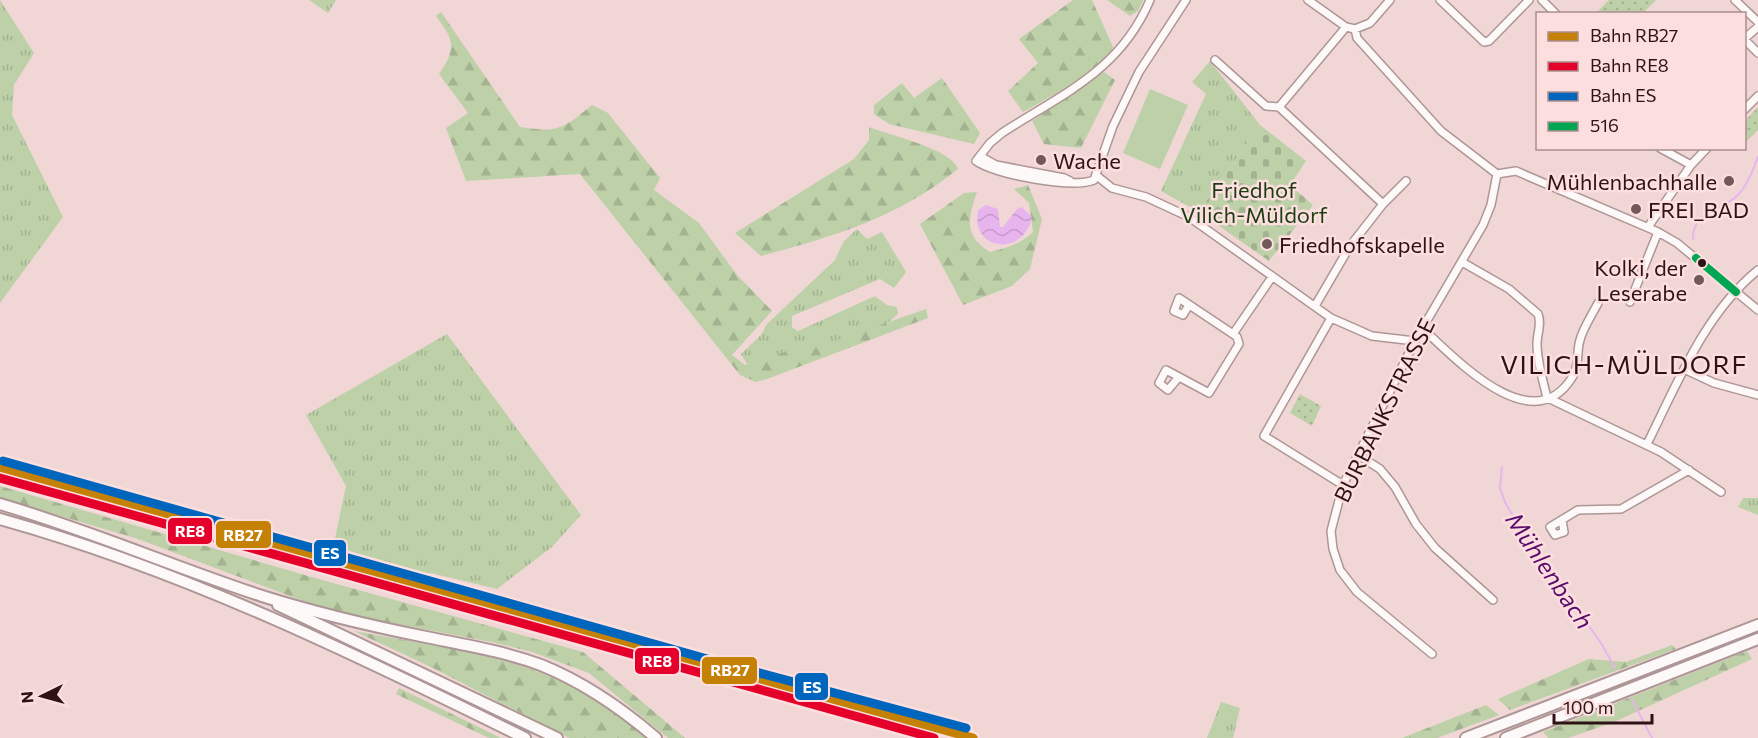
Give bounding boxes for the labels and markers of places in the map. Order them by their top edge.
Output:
place label: Wache [1053,147,1121,174]
marker: Wache [1034,153,1048,167]
place label: Mühlenbachhalle [1546,168,1717,195]
marker: Mühlenbachhalle [1722,174,1736,188]
place label: FREI_BAD [1648,196,1749,223]
marker: FREI_BAD [1629,202,1643,216]
place label: Friedhofskapelle [1279,231,1445,258]
marker: Friedhofskapelle [1260,237,1274,251]
place label: Kolki, der Leserabe [1594,254,1687,306]
unlabelled marker [1696,257,1708,269]
marker: Kolki, der Leserabe [1692,273,1706,287]

